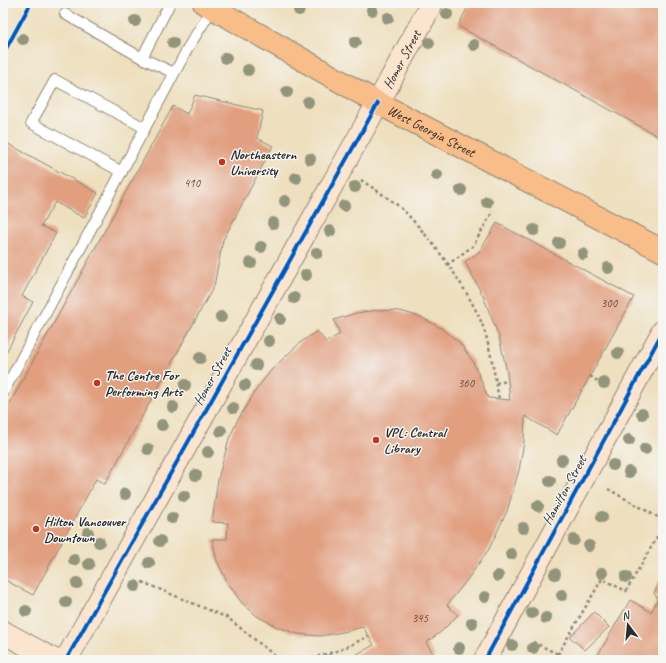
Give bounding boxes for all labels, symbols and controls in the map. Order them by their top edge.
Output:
street label: Homer Street [379,26,425,92]
street label: West Georgia Street [385,102,479,162]
place label: Northeastern University [230,146,297,179]
marker: Northeastern University [217,157,227,167]
house number: 410 [184,175,202,191]
house number: 300 [601,295,619,311]
street label: Homer Street [190,343,236,408]
place label: The Centre For Performing Arts [105,367,185,400]
house number: 360 [458,375,476,391]
marker: The Centre For Performing Arts [92,378,102,388]
place label: VPL: Central Library [384,424,449,457]
marker: VPL: Central Library [371,435,381,445]
street label: Hamilton Street [539,452,591,528]
place label: Hilton Vancouver Downtown [44,513,127,546]
marker: Hilton Vancouver Downtown [31,524,41,534]
north arrow [608,605,648,645]
text: N [620,607,633,623]
house number: 345 [412,610,429,626]

